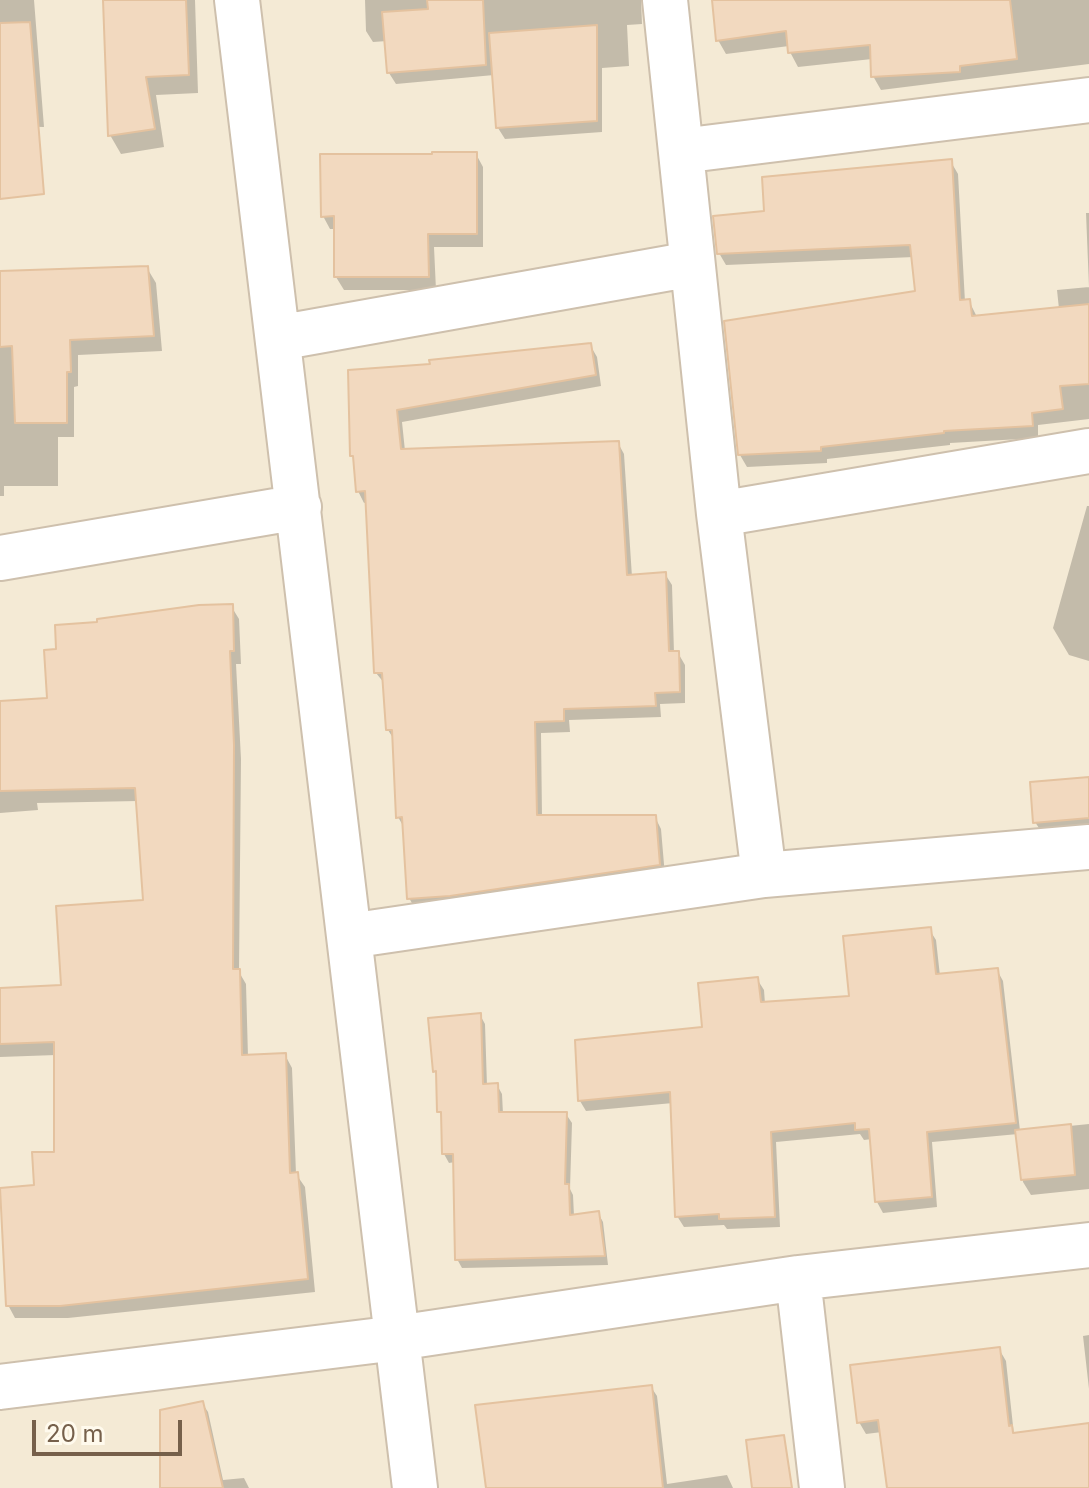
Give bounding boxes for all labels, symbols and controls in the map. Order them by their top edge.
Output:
scale bar [36,1404,186,1454]
text: 20 m [46,1419,104,1448]

